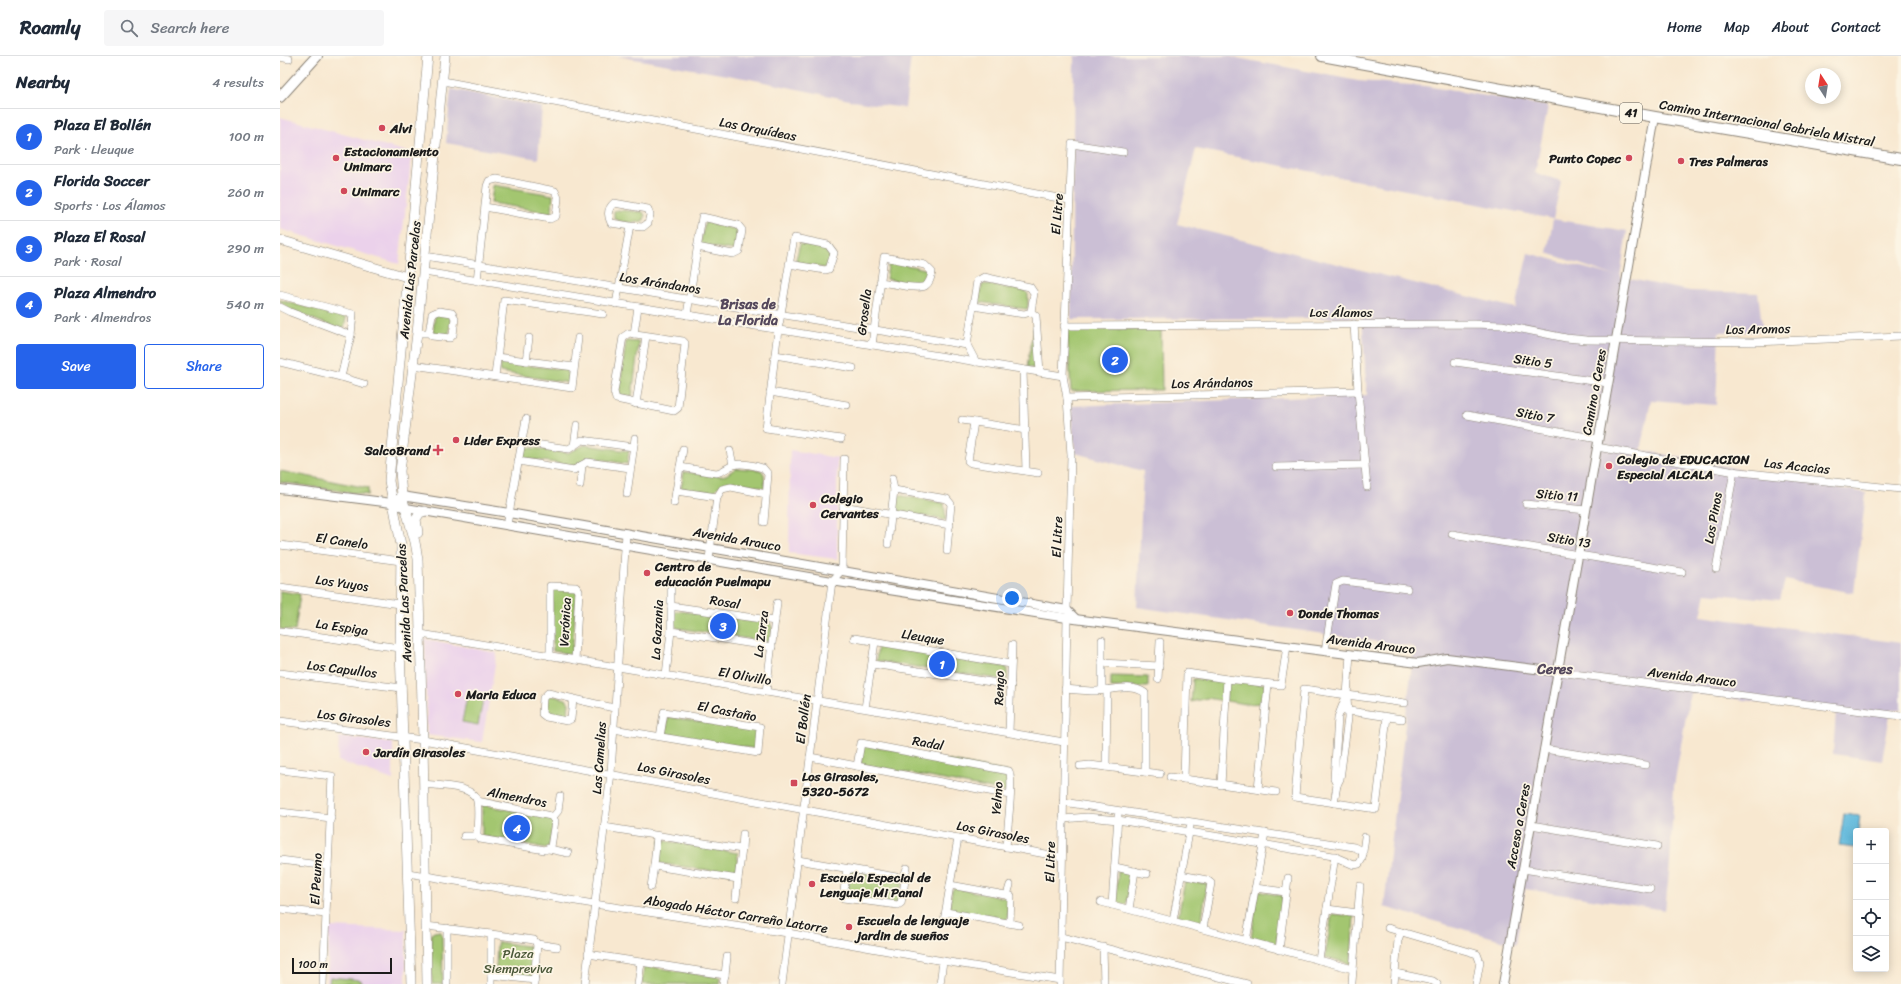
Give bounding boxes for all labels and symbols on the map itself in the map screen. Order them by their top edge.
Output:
north arrow [1805,68,1841,104]
street label: Camino Internacional Gabriela Mistral [1658,93,1877,153]
road number: 41 [1620,103,1642,123]
street label: Las Orquídeas [717,110,799,148]
place label: Alvi [389,117,413,140]
marker: Alvi [377,123,387,133]
place label: Estacionamiento Unimarc [344,140,439,178]
place label: Punto Copec [1549,147,1621,170]
place label: Tres Palmeras [1689,150,1768,173]
marker: Estacionamiento Unimarc [331,153,341,163]
marker: Punto Copec [1624,153,1634,163]
marker: Tres Palmeras [1676,156,1686,166]
place label: Unimarc [352,180,400,203]
marker: Unimarc [339,186,349,196]
street label: El Litre [1044,192,1070,236]
street label: Avenida Las Parcelas [392,220,428,341]
street label: Los Arándanos [618,265,703,301]
street label: Grosella [850,287,878,337]
district label: Brisas de La Florida [718,292,778,333]
street label: Los Álamos [1309,301,1374,324]
street label: Los Aromos [1725,317,1792,341]
pin: 2 [1102,345,1128,375]
street label: Sitio 5 [1512,347,1554,375]
street label: Camino a Ceres [1575,347,1613,437]
street label: Los Arándanos [1171,371,1254,395]
street label: Sitio 7 [1514,400,1557,430]
place label: Lider Express [464,429,541,452]
marker: Lider Express [451,435,461,445]
place label: SalcoBrand [363,439,431,462]
marker: SalcoBrand [433,445,443,455]
place label: Colegio de EDUCACION Especial ALCALA [1616,448,1751,486]
street label: Las Acacias [1763,451,1832,481]
marker: Colegio de EDUCACION Especial ALCALA [1604,461,1614,471]
street label: Sitio 11 [1535,482,1579,508]
place label: Colegio Cervantes [820,487,880,525]
street label: Los Pinos [1697,490,1729,546]
marker: Colegio Cervantes [808,500,818,510]
street label: El Litre [1045,516,1069,558]
street label: Avenida Arauco [690,520,783,558]
street label: Sitio 13 [1546,525,1592,555]
street label: El Canelo [314,526,370,556]
street label: Avenida Las Parcelas [389,543,419,664]
place label: Centro de educación Puelmapu [654,555,772,593]
street label: Los Yuyos [314,568,371,598]
marker: Centro de educación Puelmapu [642,568,652,578]
street label: Rosal [708,588,742,616]
your location [1002,588,1022,608]
street label: Verónica [552,597,578,647]
street label: La Gazania [644,599,670,661]
place label: Donde Thomas [1298,602,1380,625]
marker: Donde Thomas [1285,608,1295,618]
street label: La Zarza [747,609,775,659]
pin: 3 [710,611,736,641]
street label: La Espiga [314,612,370,642]
street label: Lleuque [900,622,947,652]
street label: Avenida Arauco [1324,627,1417,661]
pin: 1 [929,649,955,679]
street label: Los Capullos [306,653,378,685]
district label: Ceres [1536,657,1573,682]
street label: El Olivillo [717,660,774,692]
street label: Avenida Arauco [1645,660,1738,694]
street label: Rengo [987,670,1011,706]
place label: Maria Educa [465,683,536,706]
marker: Maria Educa [453,689,463,699]
street label: El Bollén [789,693,817,745]
street label: El Castaño [695,694,759,728]
street label: Los Girasoles [316,702,392,734]
street label: Las Camelias [585,720,613,795]
street label: Radal [910,729,946,757]
place label: Jardín Girasoles [373,741,466,764]
marker: Jardín Girasoles [361,747,371,757]
street label: Los Girasoles [636,755,712,791]
place label: Los Girasoles, 5320-5672 [802,765,879,803]
marker: Los Girasoles, 5320-5672 [789,778,799,788]
street label: Almendros [484,780,549,814]
street label: Yelmo [984,780,1010,815]
street label: Acceso a Ceres [1499,782,1537,871]
pin: 4 [504,813,530,843]
street label: Los Girasoles [955,814,1031,850]
street label: El Litre [1038,841,1062,883]
street label: El Peumo [303,852,329,906]
place label: Escuela Especial de Lenguaje Mi Panal [820,866,931,904]
marker: Escuela Especial de Lenguaje Mi Panal [807,879,817,889]
street label: Abogado Héctor Carreño Latorre [641,888,830,940]
place label: Escuela de lenguaje jardin de sueños [854,909,970,947]
marker: Escuela de lenguaje jardin de sueños [844,922,854,932]
park label: Plaza Siempreviva [483,942,553,980]
scale bar [292,956,392,975]

